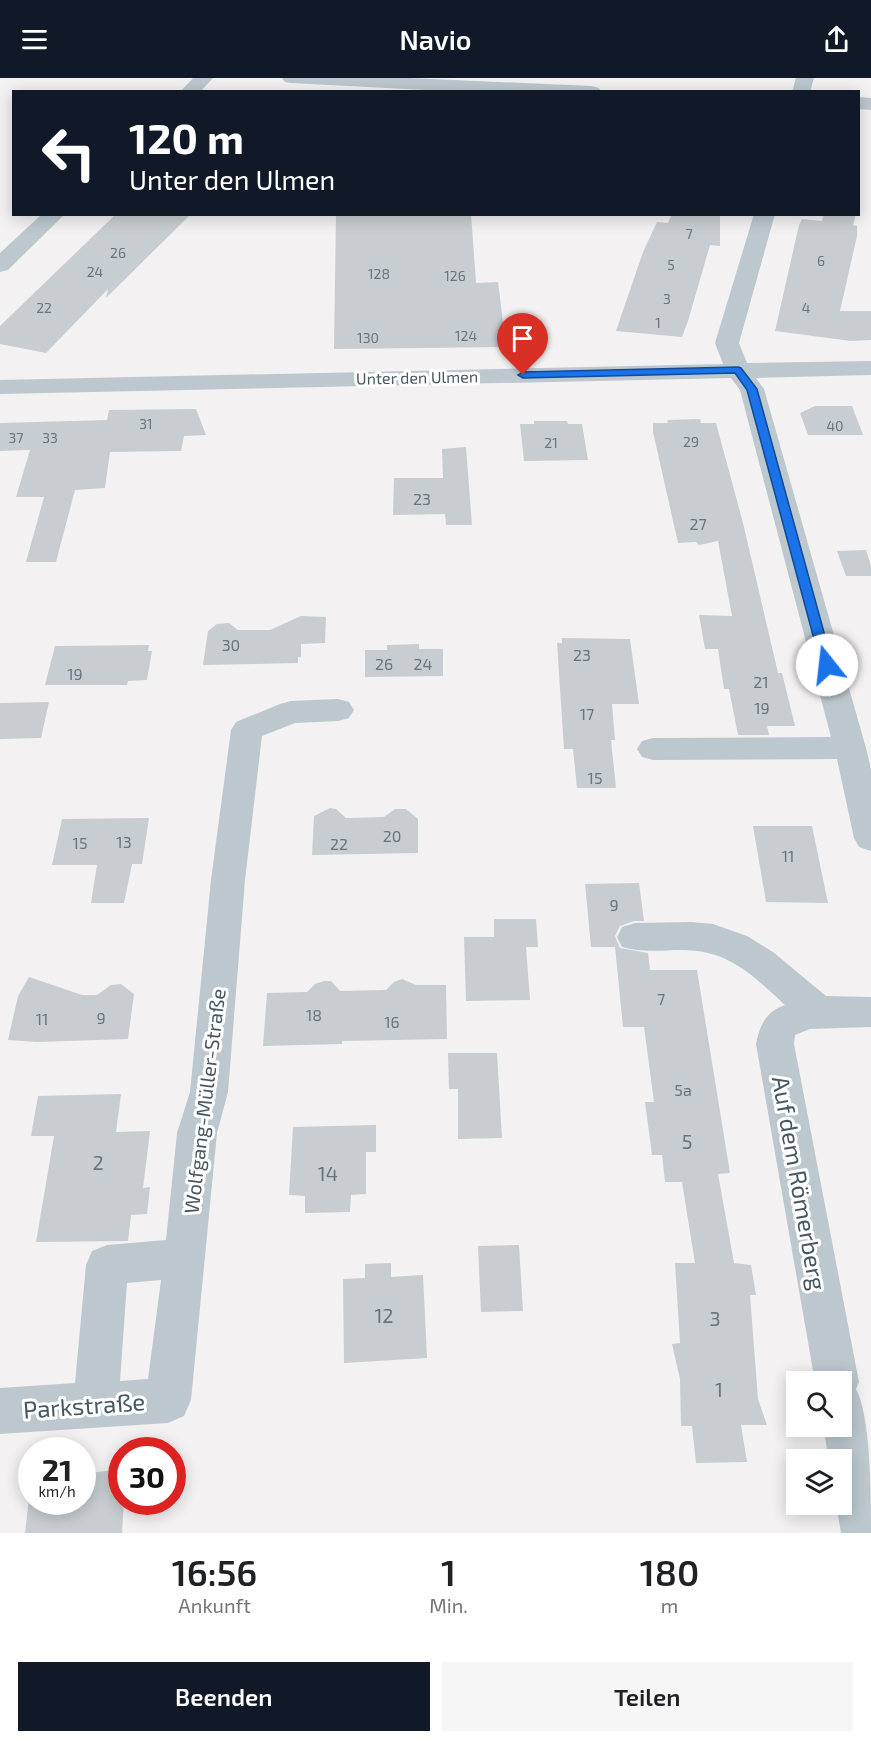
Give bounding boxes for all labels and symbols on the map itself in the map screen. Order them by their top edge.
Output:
house number: 7 [685,225,693,242]
house number: 26 [110,244,126,261]
house number: 6 [817,252,825,269]
house number: 5 [667,256,675,273]
house number: 24 [87,263,103,280]
house number: 128 [368,265,390,282]
house number: 126 [444,267,466,284]
house number: 3 [663,290,671,307]
house number: 22 [36,299,52,316]
house number: 4 [802,299,810,316]
pin [497,313,548,375]
house number: 1 [655,314,661,331]
house number: 124 [455,327,477,344]
house number: 130 [357,329,379,346]
street label: Unter den Ulmen [356,366,478,388]
house number: 31 [139,415,153,432]
house number: 40 [826,417,844,434]
house number: 37 [9,429,23,446]
house number: 33 [42,429,58,446]
house number: 29 [683,433,699,450]
house number: 21 [544,434,558,451]
house number: 23 [413,489,431,508]
house number: 27 [689,514,707,533]
position arrow [795,633,859,697]
house number: 30 [222,635,240,654]
house number: 23 [573,645,591,664]
house number: 26 [375,654,393,673]
house number: 24 [414,654,433,673]
house number: 19 [67,664,83,683]
house number: 21 [753,672,769,691]
house number: 19 [754,698,770,717]
house number: 17 [580,704,594,723]
house number: 15 [588,768,602,787]
house number: 20 [383,826,401,845]
house number: 13 [116,832,132,851]
house number: 15 [73,833,87,852]
house number: 22 [330,834,348,853]
house number: 11 [782,846,794,865]
house number: 9 [609,895,619,914]
street label: Wolfgang-Müller-Straße [178,987,230,1215]
house number: 7 [657,989,665,1008]
house number: 18 [306,1005,322,1024]
house number: 9 [96,1008,106,1027]
house number: 11 [36,1009,48,1028]
house number: 16 [384,1012,400,1031]
street label: Auf dem Römerberg [767,1074,833,1292]
house number: 5a [674,1080,692,1099]
house number: 5 [682,1129,692,1153]
house number: 2 [92,1150,104,1174]
house number: 14 [318,1161,338,1185]
house number: 12 [374,1303,394,1327]
house number: 3 [709,1306,721,1330]
house number: 1 [715,1377,723,1401]
street label: Parkstraße [22,1386,146,1424]
speed limit sign: 30 [108,1437,186,1515]

